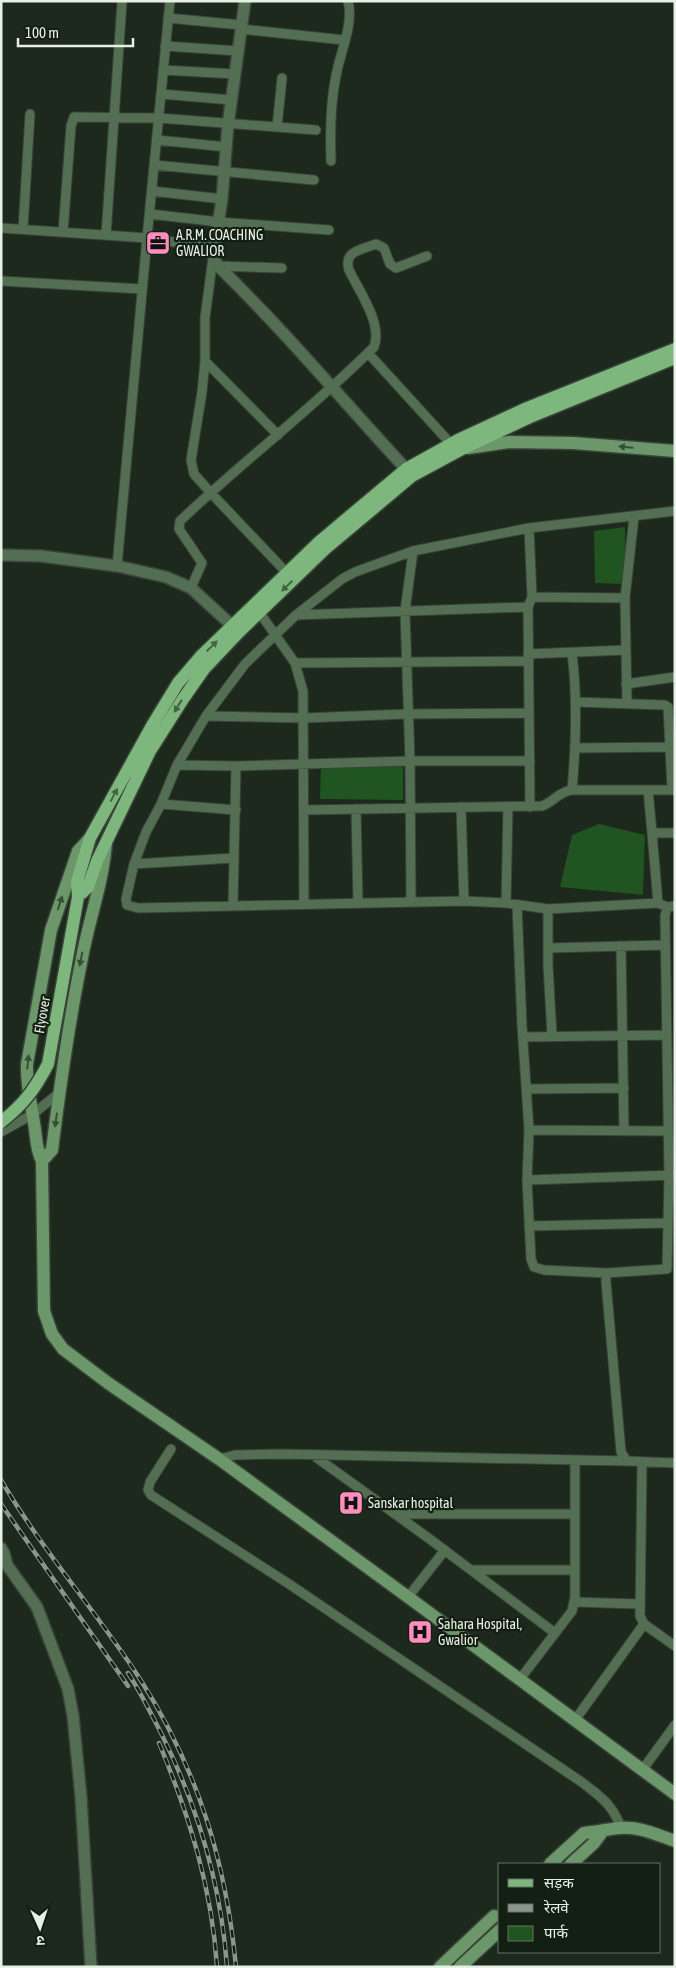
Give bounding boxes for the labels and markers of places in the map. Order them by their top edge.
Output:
place label: A.R.M. COACHING GWALIOR [176,227,263,259]
office icon: A.R.M. COACHING GWALIOR [145,230,171,256]
hospital icon: Sanskar hospital [338,1490,364,1516]
place label: Sanskar hospital [368,1495,454,1511]
place label: Sahara Hospital, Gwalior [438,1616,522,1648]
hospital icon: Sahara Hospital, Gwalior [407,1619,433,1645]

